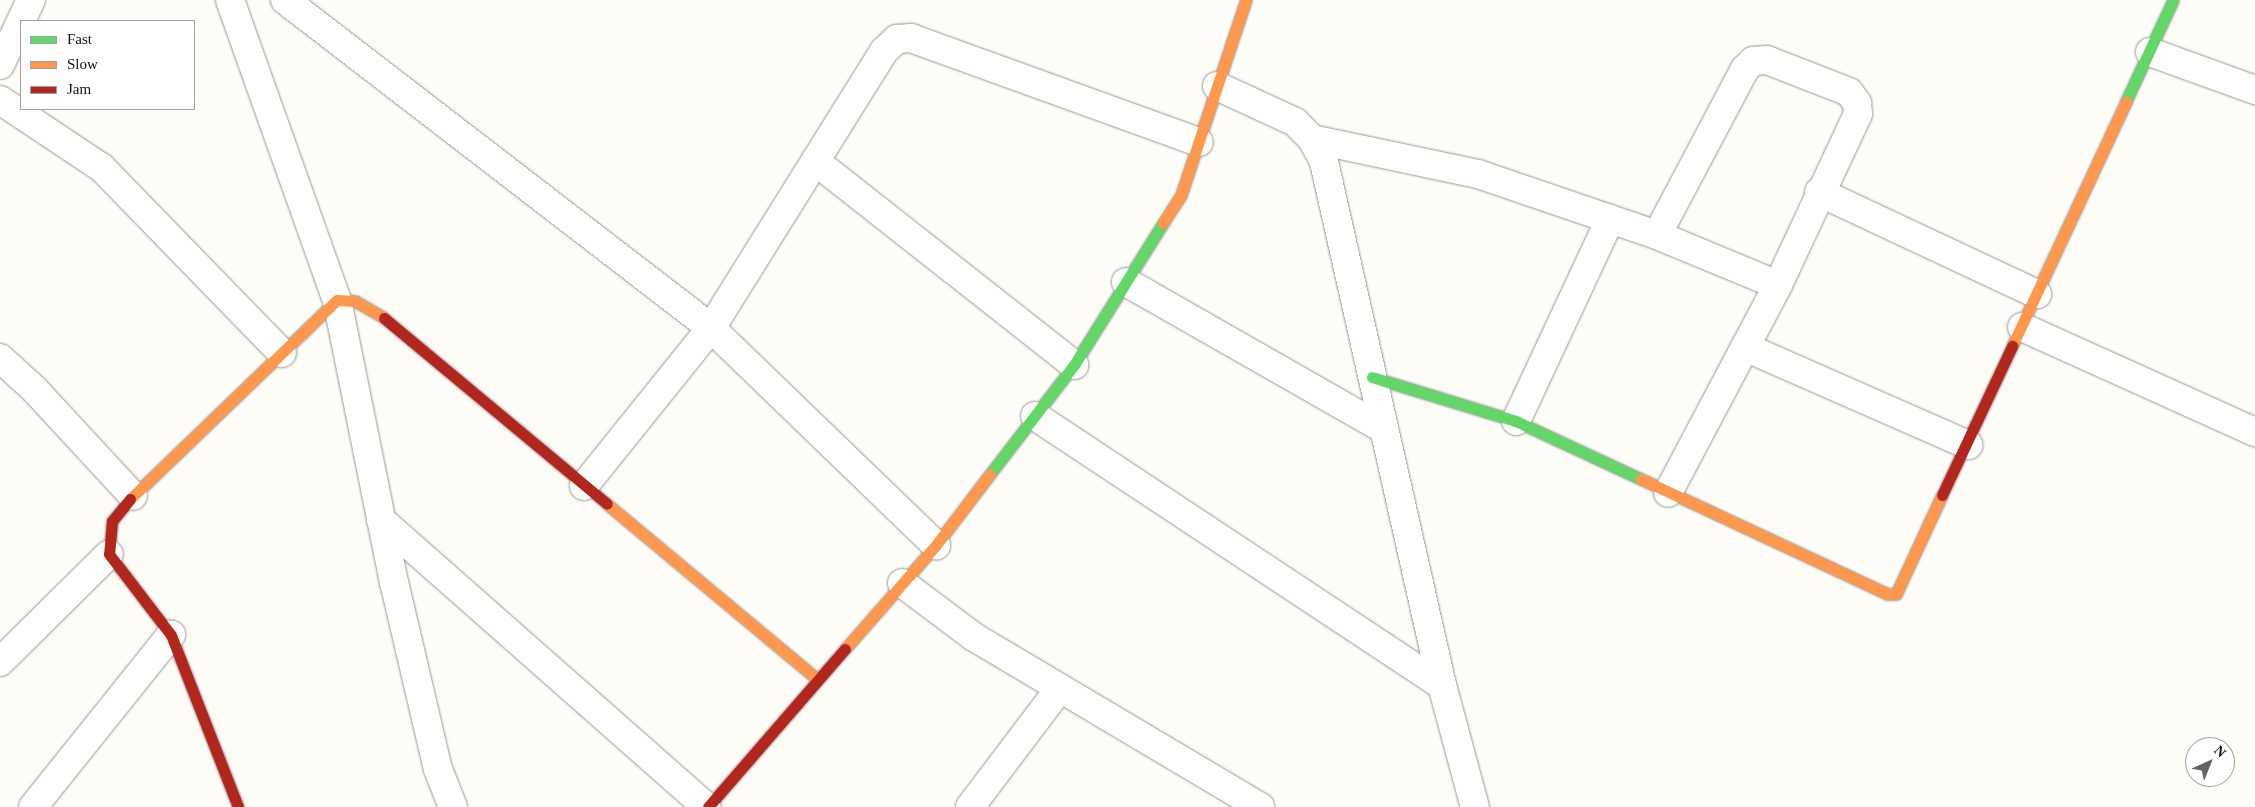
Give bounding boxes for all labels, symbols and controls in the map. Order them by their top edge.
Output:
legend [20,20,195,110]
text: Fast [67,31,92,47]
text: Slow [67,56,98,72]
text: Jam [67,81,91,97]
north arrow [2185,737,2235,787]
text: N [2211,743,2229,760]

